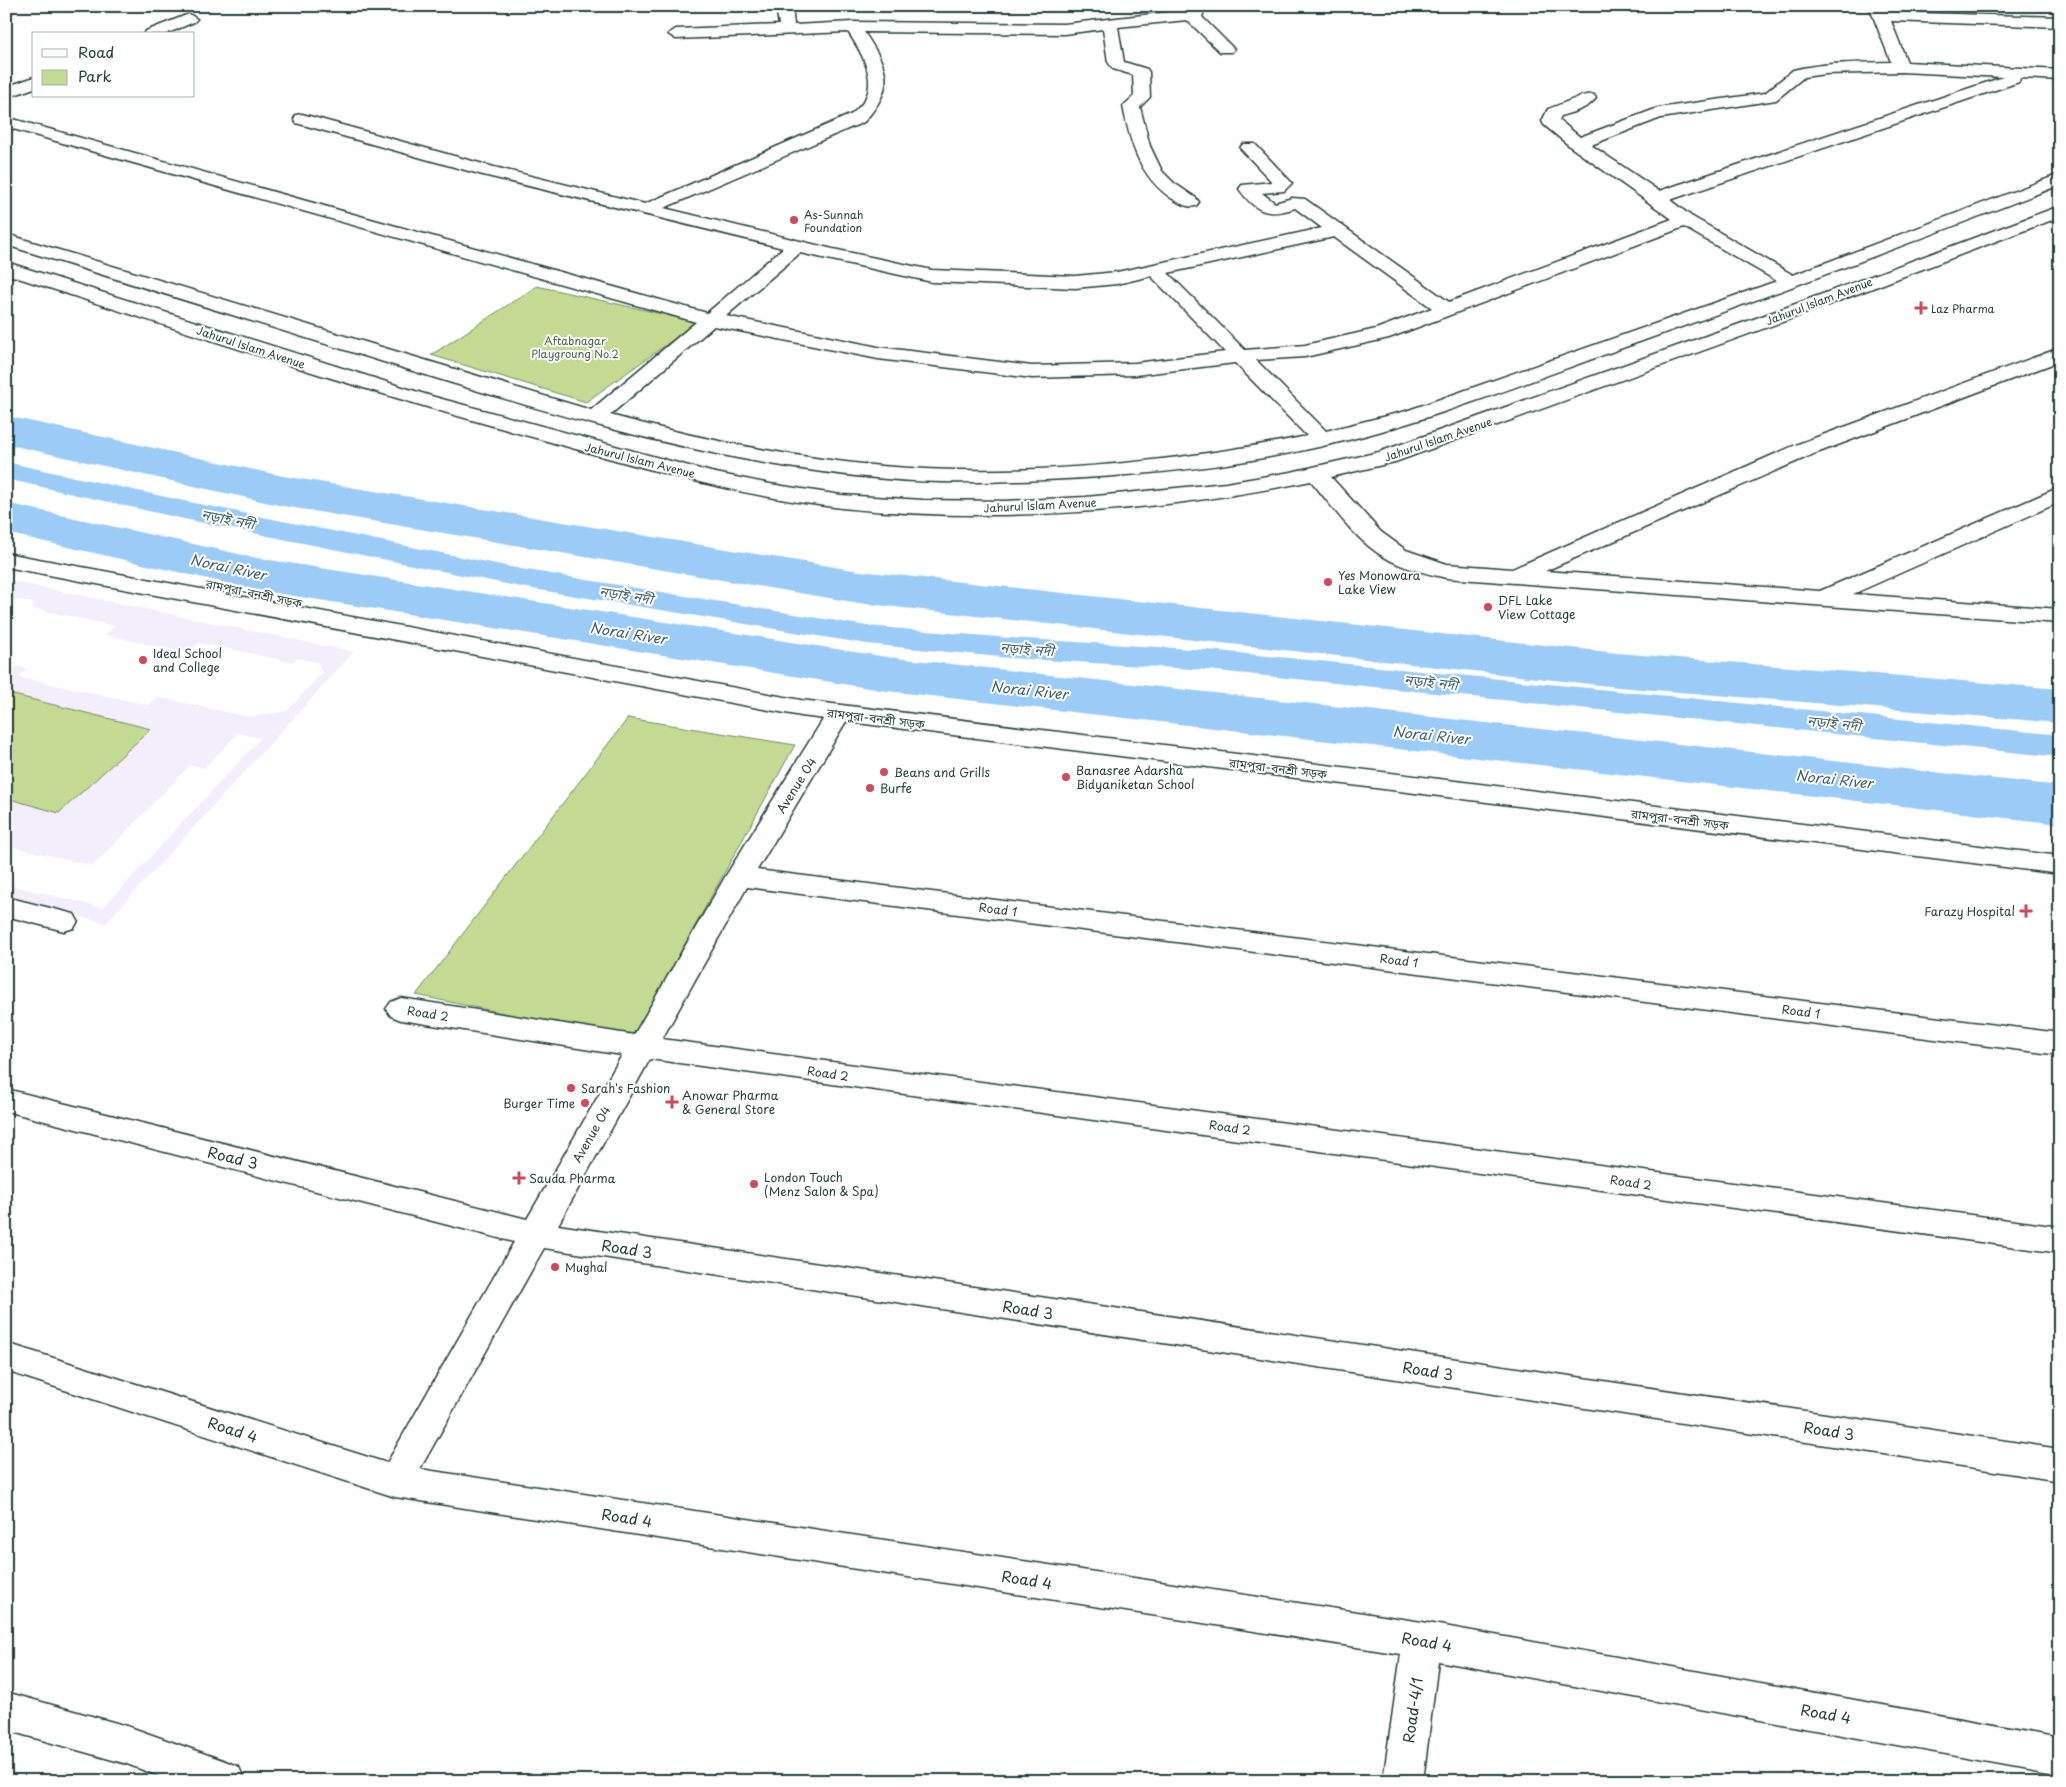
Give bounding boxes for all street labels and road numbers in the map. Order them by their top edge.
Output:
street label: Jahurul Islam Avenue [1763,273,1875,329]
street label: Jahurul Islam Avenue [195,321,307,373]
street label: Jahurul Islam Avenue [1382,413,1494,465]
street label: Jahurul Islam Avenue [583,438,697,482]
street label: Jahurul Islam Avenue [983,494,1097,516]
street label: রামপুরা-বনশ্রী সড়ক [203,574,304,612]
street label: রামপুরা-বনশ্রী সড়ক [825,703,926,733]
street label: রামপুরা-বনশ্রী সড়ক [1227,753,1328,783]
street label: Avenue 04 [772,754,820,816]
street label: রামপুরা-বনশ্রী সড়ক [1629,804,1730,834]
street label: Road 1 [978,898,1018,920]
street label: Road 1 [1379,949,1419,971]
street label: Road 1 [1781,1000,1821,1022]
street label: Road 2 [406,1001,450,1025]
street label: Road 2 [806,1061,850,1085]
street label: Avenue 04 [568,1102,615,1166]
street label: Road 2 [1208,1115,1252,1139]
street label: Road 3 [205,1140,261,1174]
street label: Road 2 [1609,1170,1653,1194]
street label: Road 3 [600,1233,654,1263]
street label: Road 3 [1001,1294,1055,1324]
street label: Road 3 [1401,1355,1455,1385]
street label: Road 4 [205,1410,261,1448]
street label: Road 3 [1802,1415,1856,1445]
street label: Road 4 [600,1502,654,1532]
street label: Road 4 [1000,1564,1054,1594]
street label: Road 4 [1400,1625,1454,1657]
street label: Road-4/1 [1396,1675,1428,1745]
street label: Road 4 [1799,1697,1853,1729]

